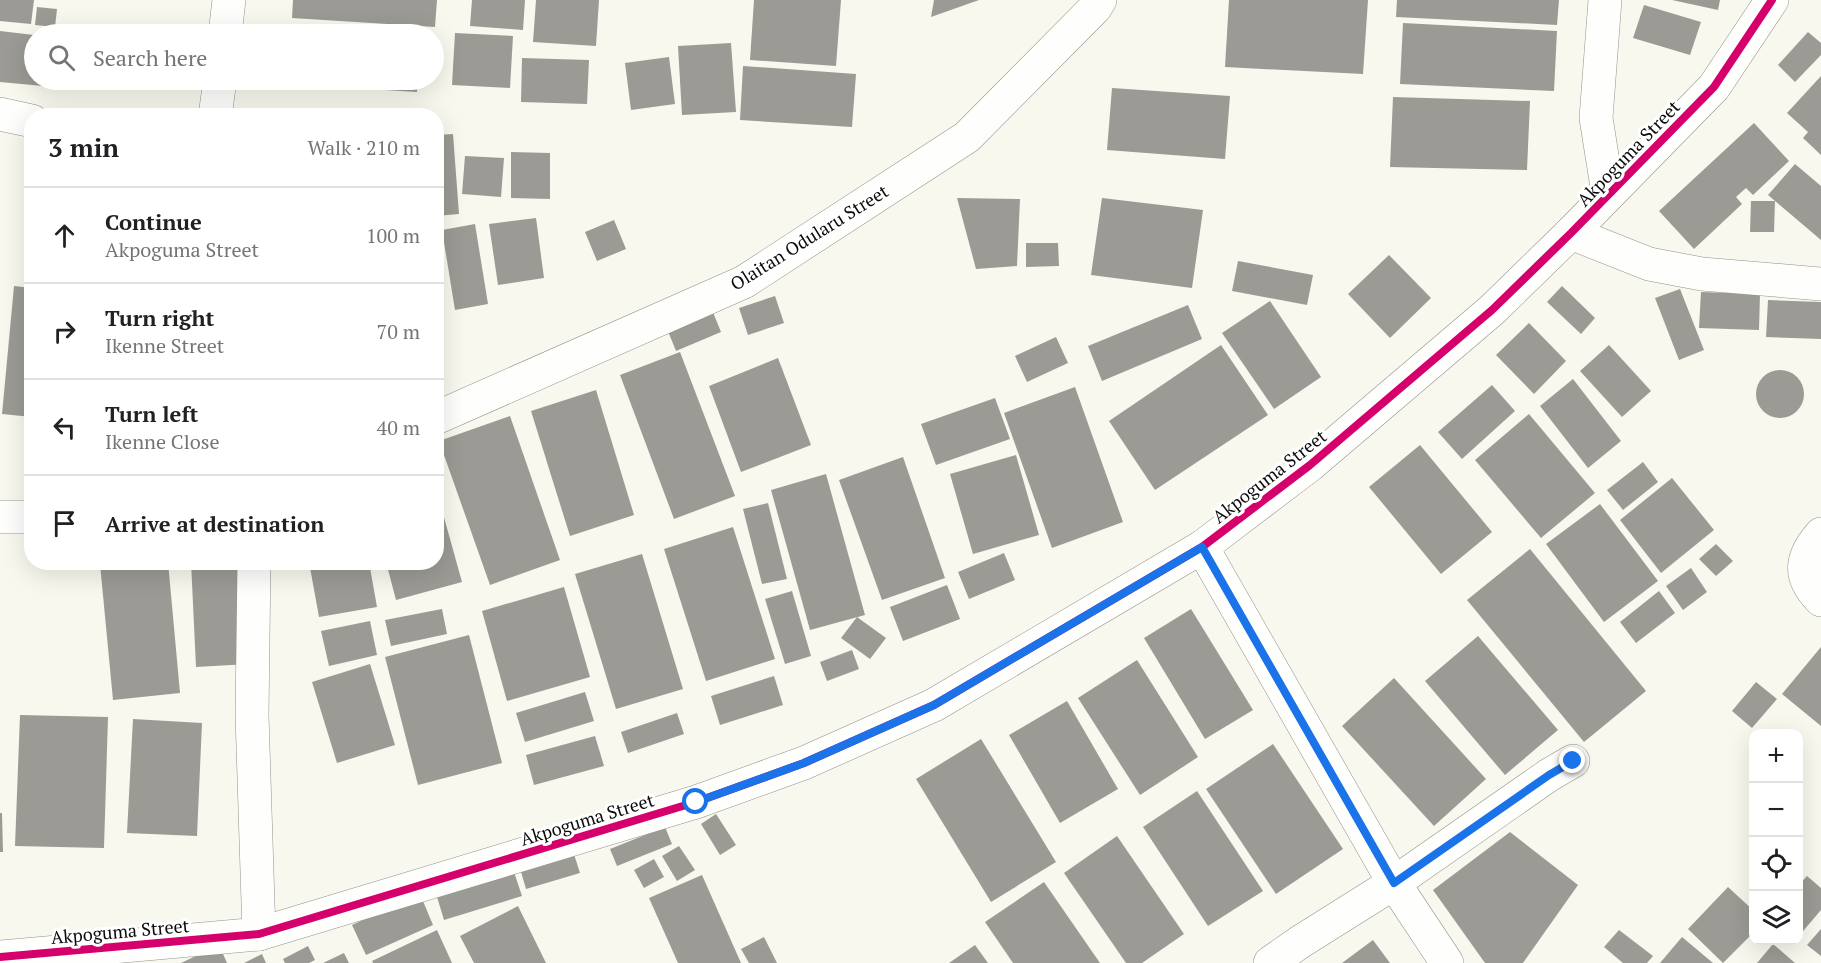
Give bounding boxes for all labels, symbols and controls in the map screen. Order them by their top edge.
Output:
search box [24,24,444,90]
icon: search [45,41,78,74]
text: Search here [93,43,207,72]
street label: Akpoguma Street [1571,95,1685,211]
text: 3 min [48,130,119,164]
text: Walk · 210 m [308,134,420,161]
street label: Olaitan Odularu Street [726,178,893,295]
text: Continue [105,207,202,236]
icon: ahead [48,219,81,252]
text: 100 m [366,222,420,249]
text: Akpoguma Street [105,236,259,263]
text: Turn right [105,303,214,332]
icon: right [48,315,81,348]
text: 70 m [377,318,420,345]
text: Ikenne Street [105,332,224,359]
text: Turn left [105,399,198,428]
icon: left [48,411,81,444]
text: 40 m [377,414,420,441]
street label: Akpoguma Street [1207,424,1331,528]
text: Ikenne Close [105,428,220,455]
icon: arrive [48,507,81,540]
text: Arrive at destination [105,509,324,538]
map controls [1749,729,1803,945]
button: + [1749,729,1803,783]
route end [1559,747,1585,773]
button: − [1749,783,1803,837]
street label: Akpoguma Street [517,787,657,851]
route start [682,788,708,814]
button: locate [1749,837,1803,891]
button: layers [1749,891,1803,945]
street label: Akpoguma Street [50,913,190,949]

